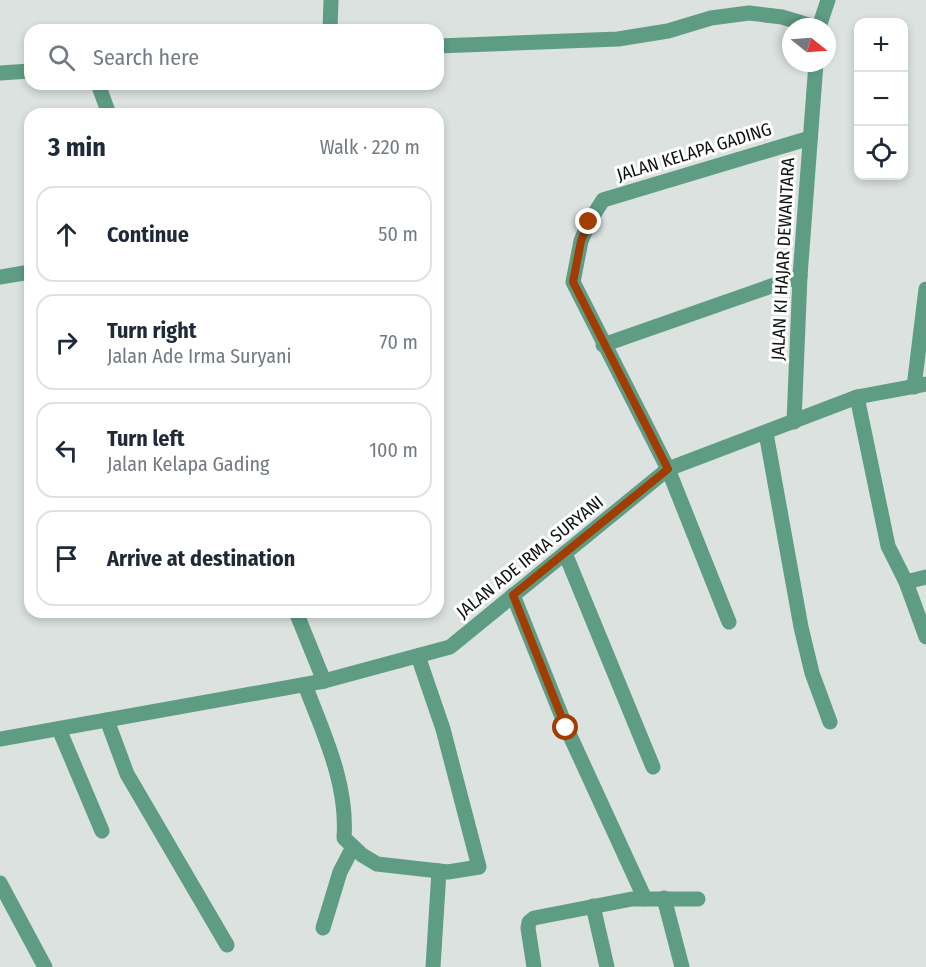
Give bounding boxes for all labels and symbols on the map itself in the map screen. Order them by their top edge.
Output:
north arrow [782,18,836,72]
street label: JALAN KELAPA GADING [614,118,774,186]
street label: JALAN KI HAJAR DEWANTARA [767,156,799,361]
route end [575,208,601,234]
street label: JALAN ADE IRMA SURYANI [452,491,608,623]
route start [552,714,578,740]

